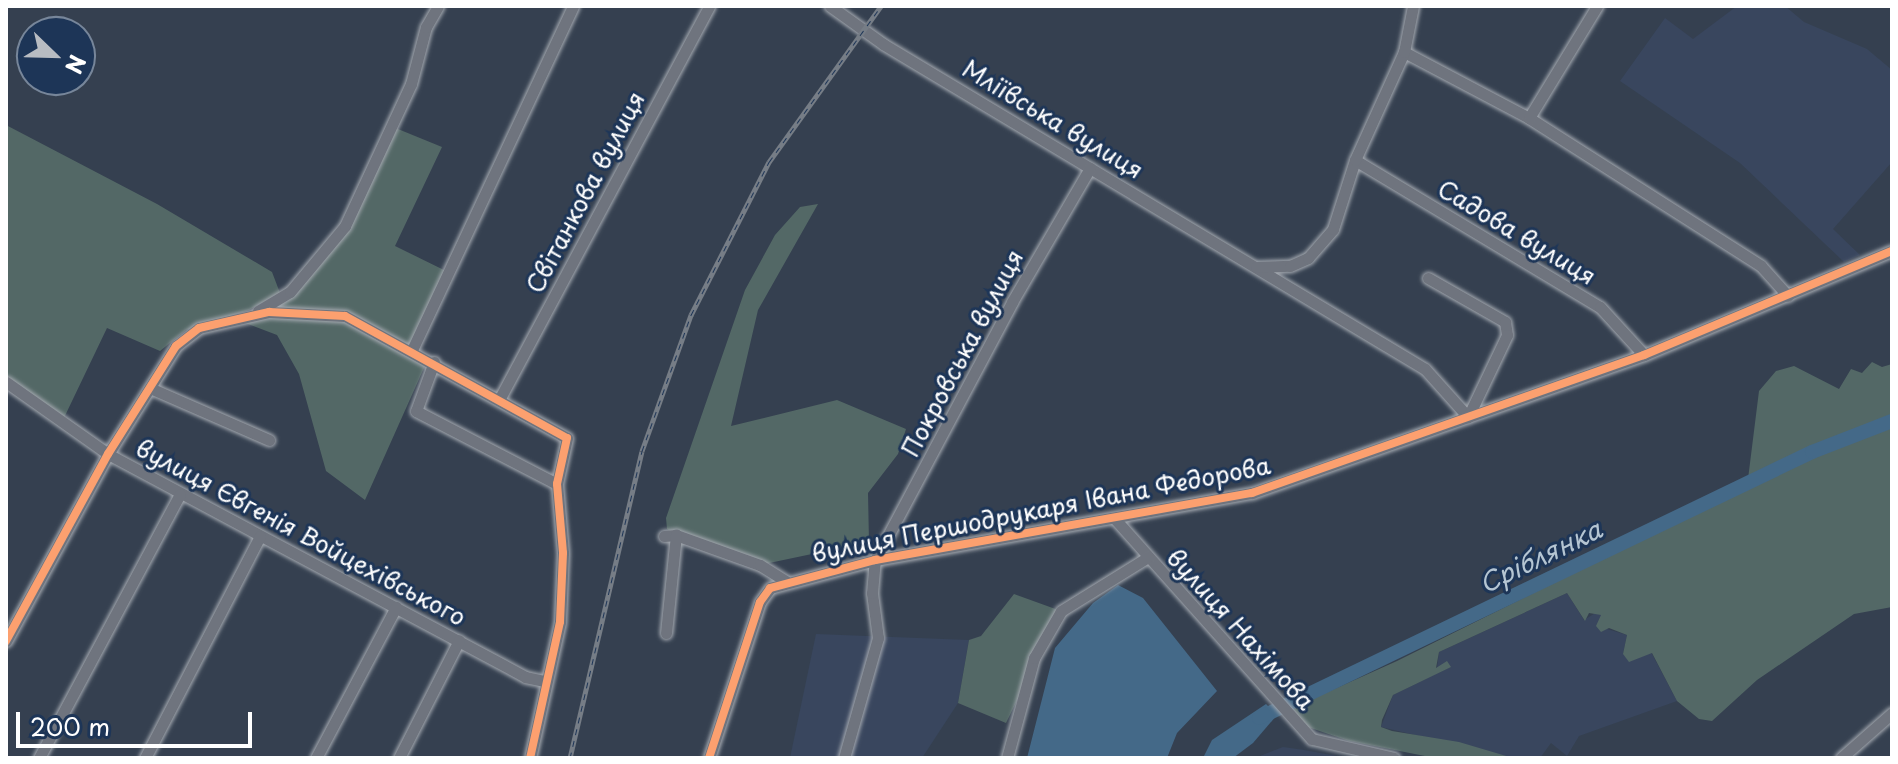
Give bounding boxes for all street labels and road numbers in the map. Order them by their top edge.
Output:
street label: Мліївська вулиця [957,53,1149,185]
street label: Світанкова вулиця [519,86,651,298]
street label: Садова вулиця [1432,173,1602,291]
street label: Покровська вулиця [895,244,1029,462]
street label: вулиця Євгенія Войцехівського [131,432,471,632]
street label: вулиця Першодрукаря Івана Федорова [808,450,1274,568]
street label: вулиця Нахімова [1161,543,1321,715]

